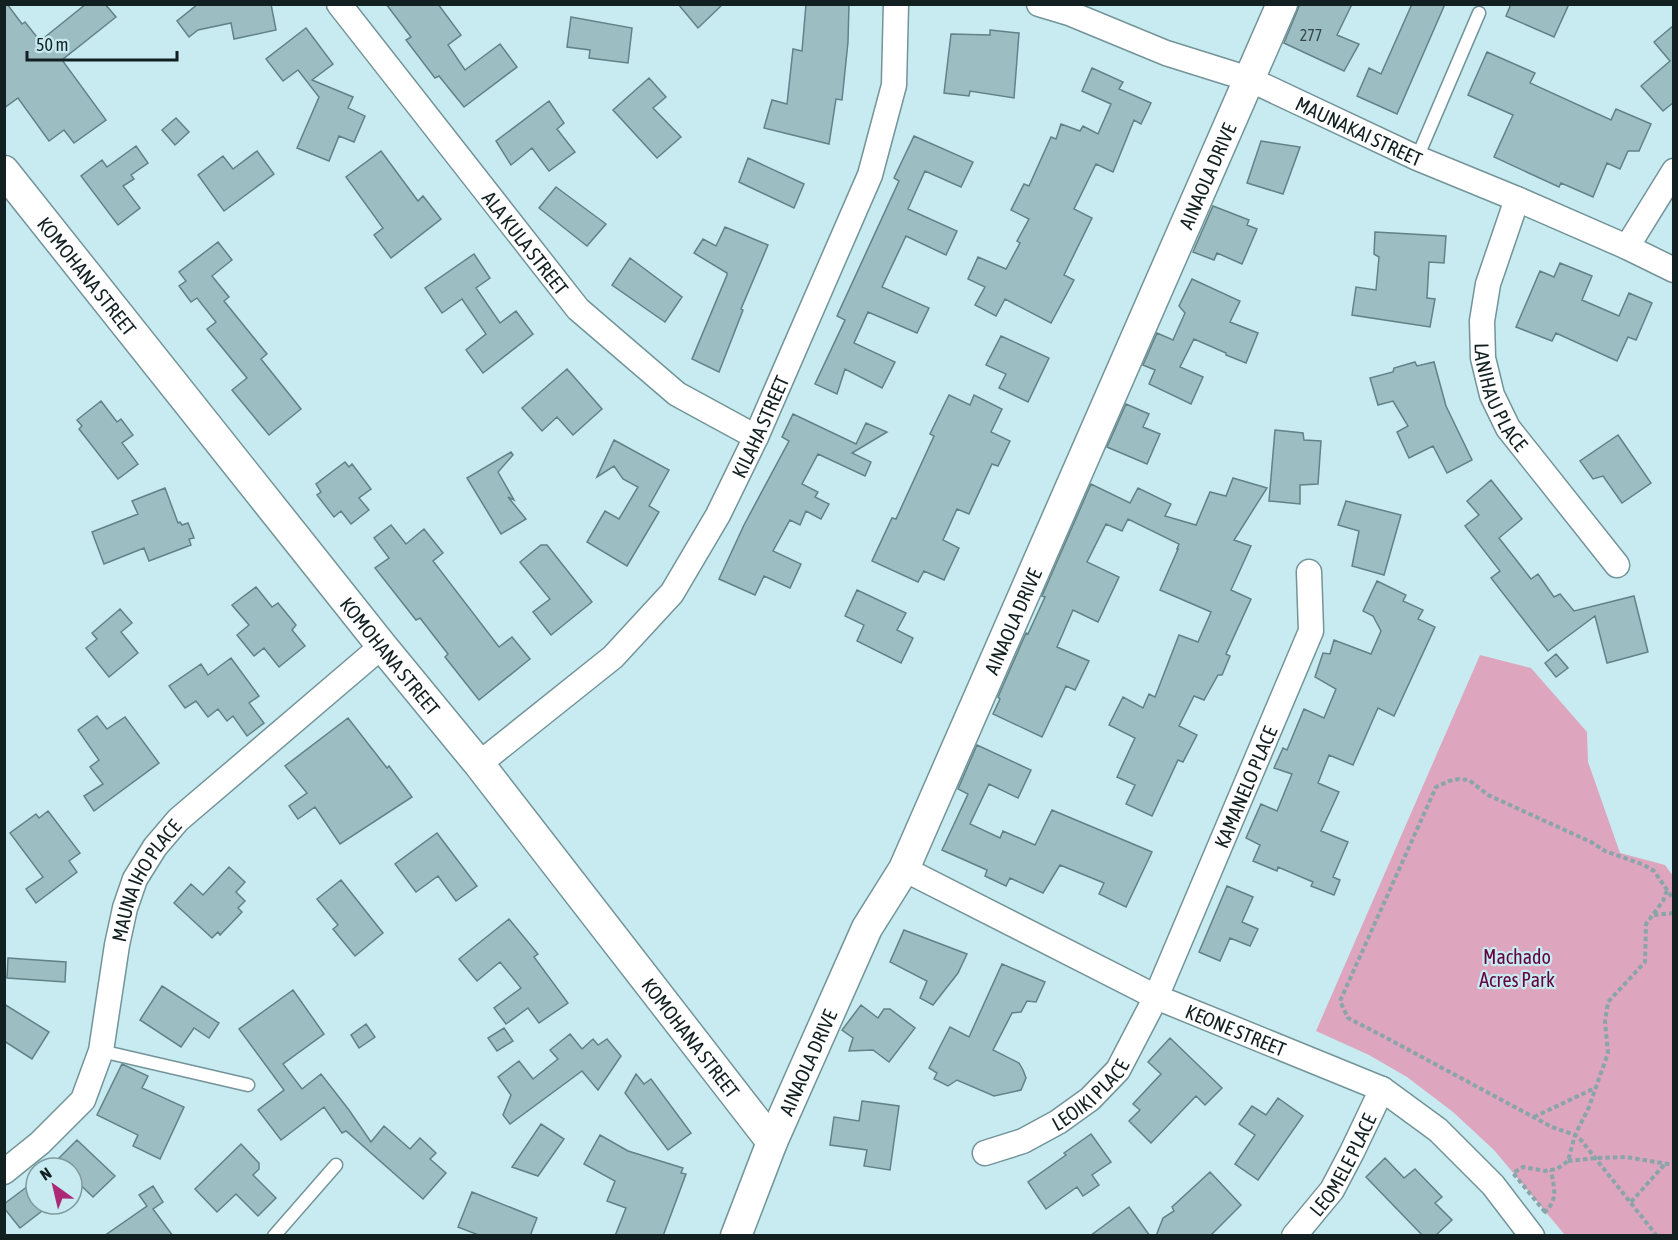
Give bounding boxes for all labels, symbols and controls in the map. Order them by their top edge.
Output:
scale bar [27,24,177,62]
house number: 277 [1300,26,1322,44]
text: 50 m [36,34,68,55]
street label: MAUNAKAI STREET [1292,91,1426,171]
street label: AINAOLA DRIVE [1174,119,1240,232]
street label: ALA KULA STREET [478,186,574,299]
street label: KOMOHANA STREET [33,212,142,340]
street label: LANIHAU PLACE [1471,343,1533,456]
street label: KILAHA STREET [727,372,793,481]
street label: AINAOLA DRIVE [979,564,1046,678]
street label: KOMOHANA STREET [336,592,445,719]
street label: KAMANELO PLACE [1209,722,1281,851]
street label: MAUNA IHO PLACE [107,814,185,944]
park label: Machado Acres Park [1479,945,1555,991]
street label: KOMOHANA STREET [638,973,745,1102]
street label: KEONE STREET [1182,999,1290,1060]
street label: AINAOLA DRIVE [774,1005,841,1119]
street label: LEOIKI PLACE [1048,1055,1133,1135]
street label: LEOMELE PLACE [1304,1109,1380,1220]
north arrow [24,1156,84,1216]
text: N [37,1163,55,1184]

